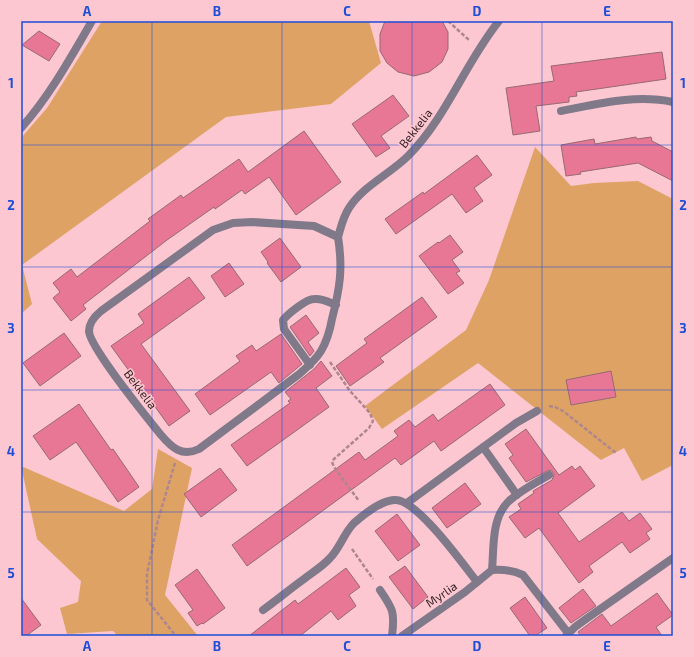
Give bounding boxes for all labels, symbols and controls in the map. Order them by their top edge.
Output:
text: A [83,3,92,19]
text: B [213,3,221,19]
text: C [343,3,351,19]
text: D [473,3,482,19]
text: E [603,3,611,19]
text: 1 [8,75,14,91]
text: 1 [680,75,686,91]
street label: Bekkelia [395,106,435,150]
text: 2 [7,197,15,213]
text: 2 [679,197,687,213]
text: 3 [7,320,15,336]
text: 3 [679,320,687,336]
street label: Bekkelia [122,367,160,411]
text: 4 [7,443,15,459]
text: 4 [679,443,687,459]
text: 5 [7,565,15,581]
text: 5 [679,565,687,581]
street label: Myrlia [423,578,459,610]
text: A [83,638,92,654]
text: B [213,638,221,654]
text: C [343,638,351,654]
text: D [473,638,482,654]
text: E [603,638,611,654]

